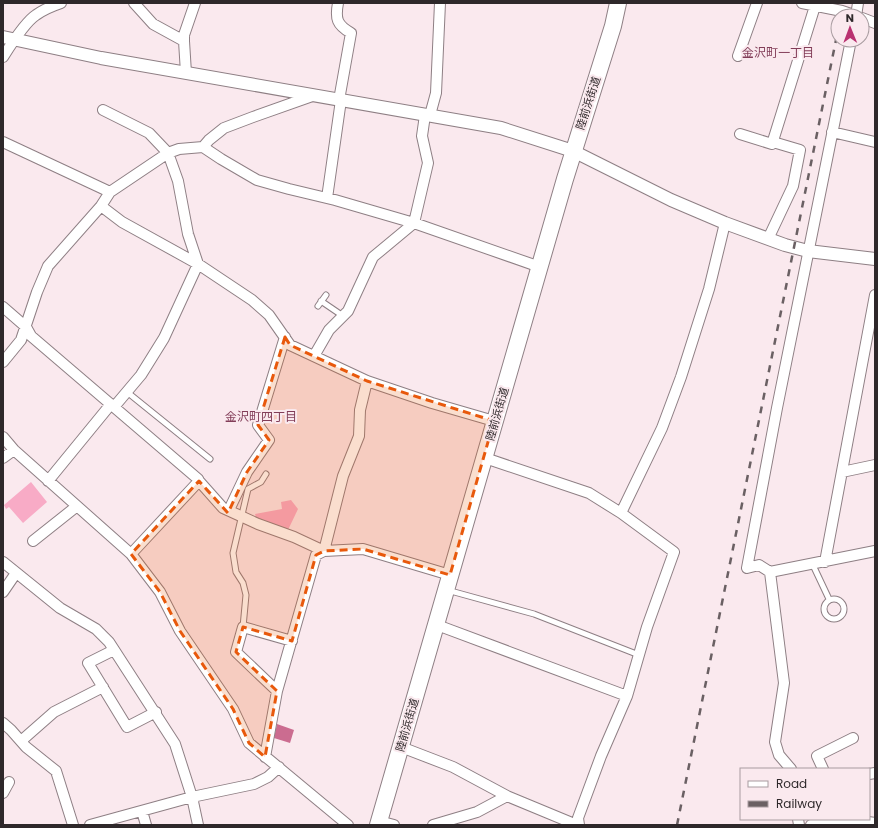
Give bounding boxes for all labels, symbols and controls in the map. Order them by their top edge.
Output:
north arrow [830,8,870,48]
text: N [846,10,854,26]
district label: 金沢町一丁目 [742,44,814,61]
street label: 陸前浜街道 [572,74,604,132]
street label: 陸前浜街道 [482,385,512,443]
district label: 金沢町四丁目 [225,408,297,425]
street label: 陸前浜街道 [392,696,422,754]
legend [740,768,870,820]
text: Road [776,775,807,792]
text: Railway [776,795,822,812]

